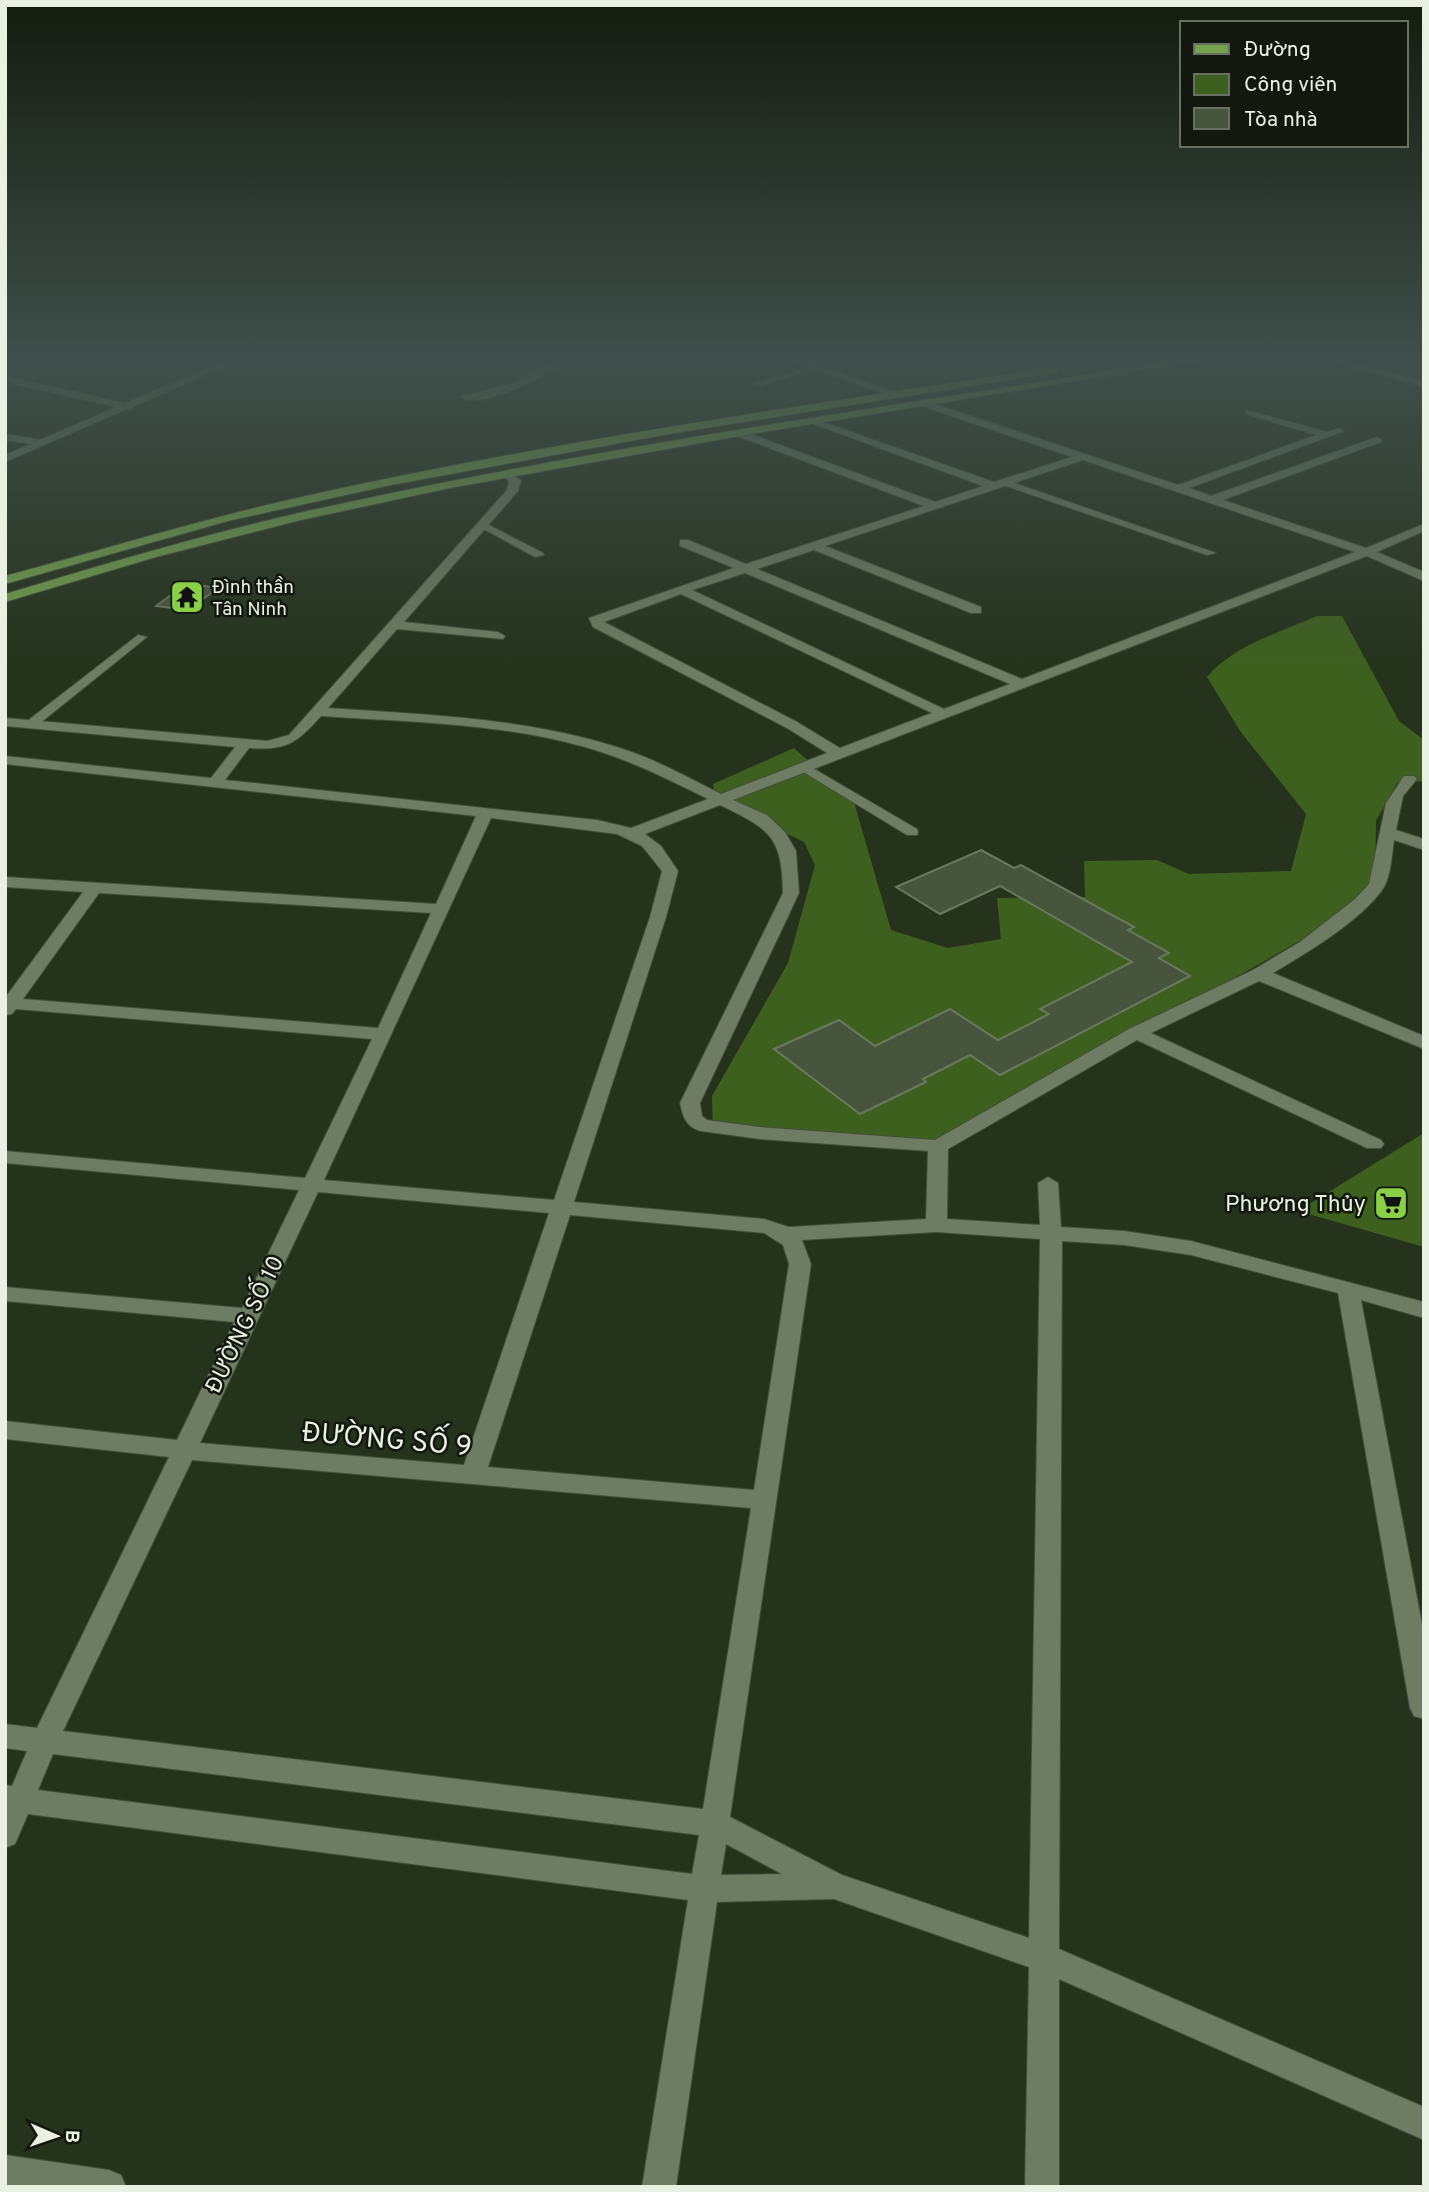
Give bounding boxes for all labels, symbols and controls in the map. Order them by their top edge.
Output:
legend [1180,21,1408,147]
text: Đường [1244,37,1311,64]
text: Công viên [1244,72,1337,99]
text: Tòa nhà [1244,107,1318,134]
place label: Đình thần Tân Ninh [212,576,294,622]
temple icon: Đình thần Tân Ninh [168,578,206,616]
supermarket icon: Phương Thủy [1372,1184,1410,1222]
place label: Phương Thủy [1225,1191,1366,1220]
street label: ĐƯỜNG SỐ 10 [196,1249,292,1399]
street label: ĐƯỜNG SỐ 9 [300,1410,474,1466]
north arrow [21,2101,91,2171]
text: B [59,2130,83,2144]

